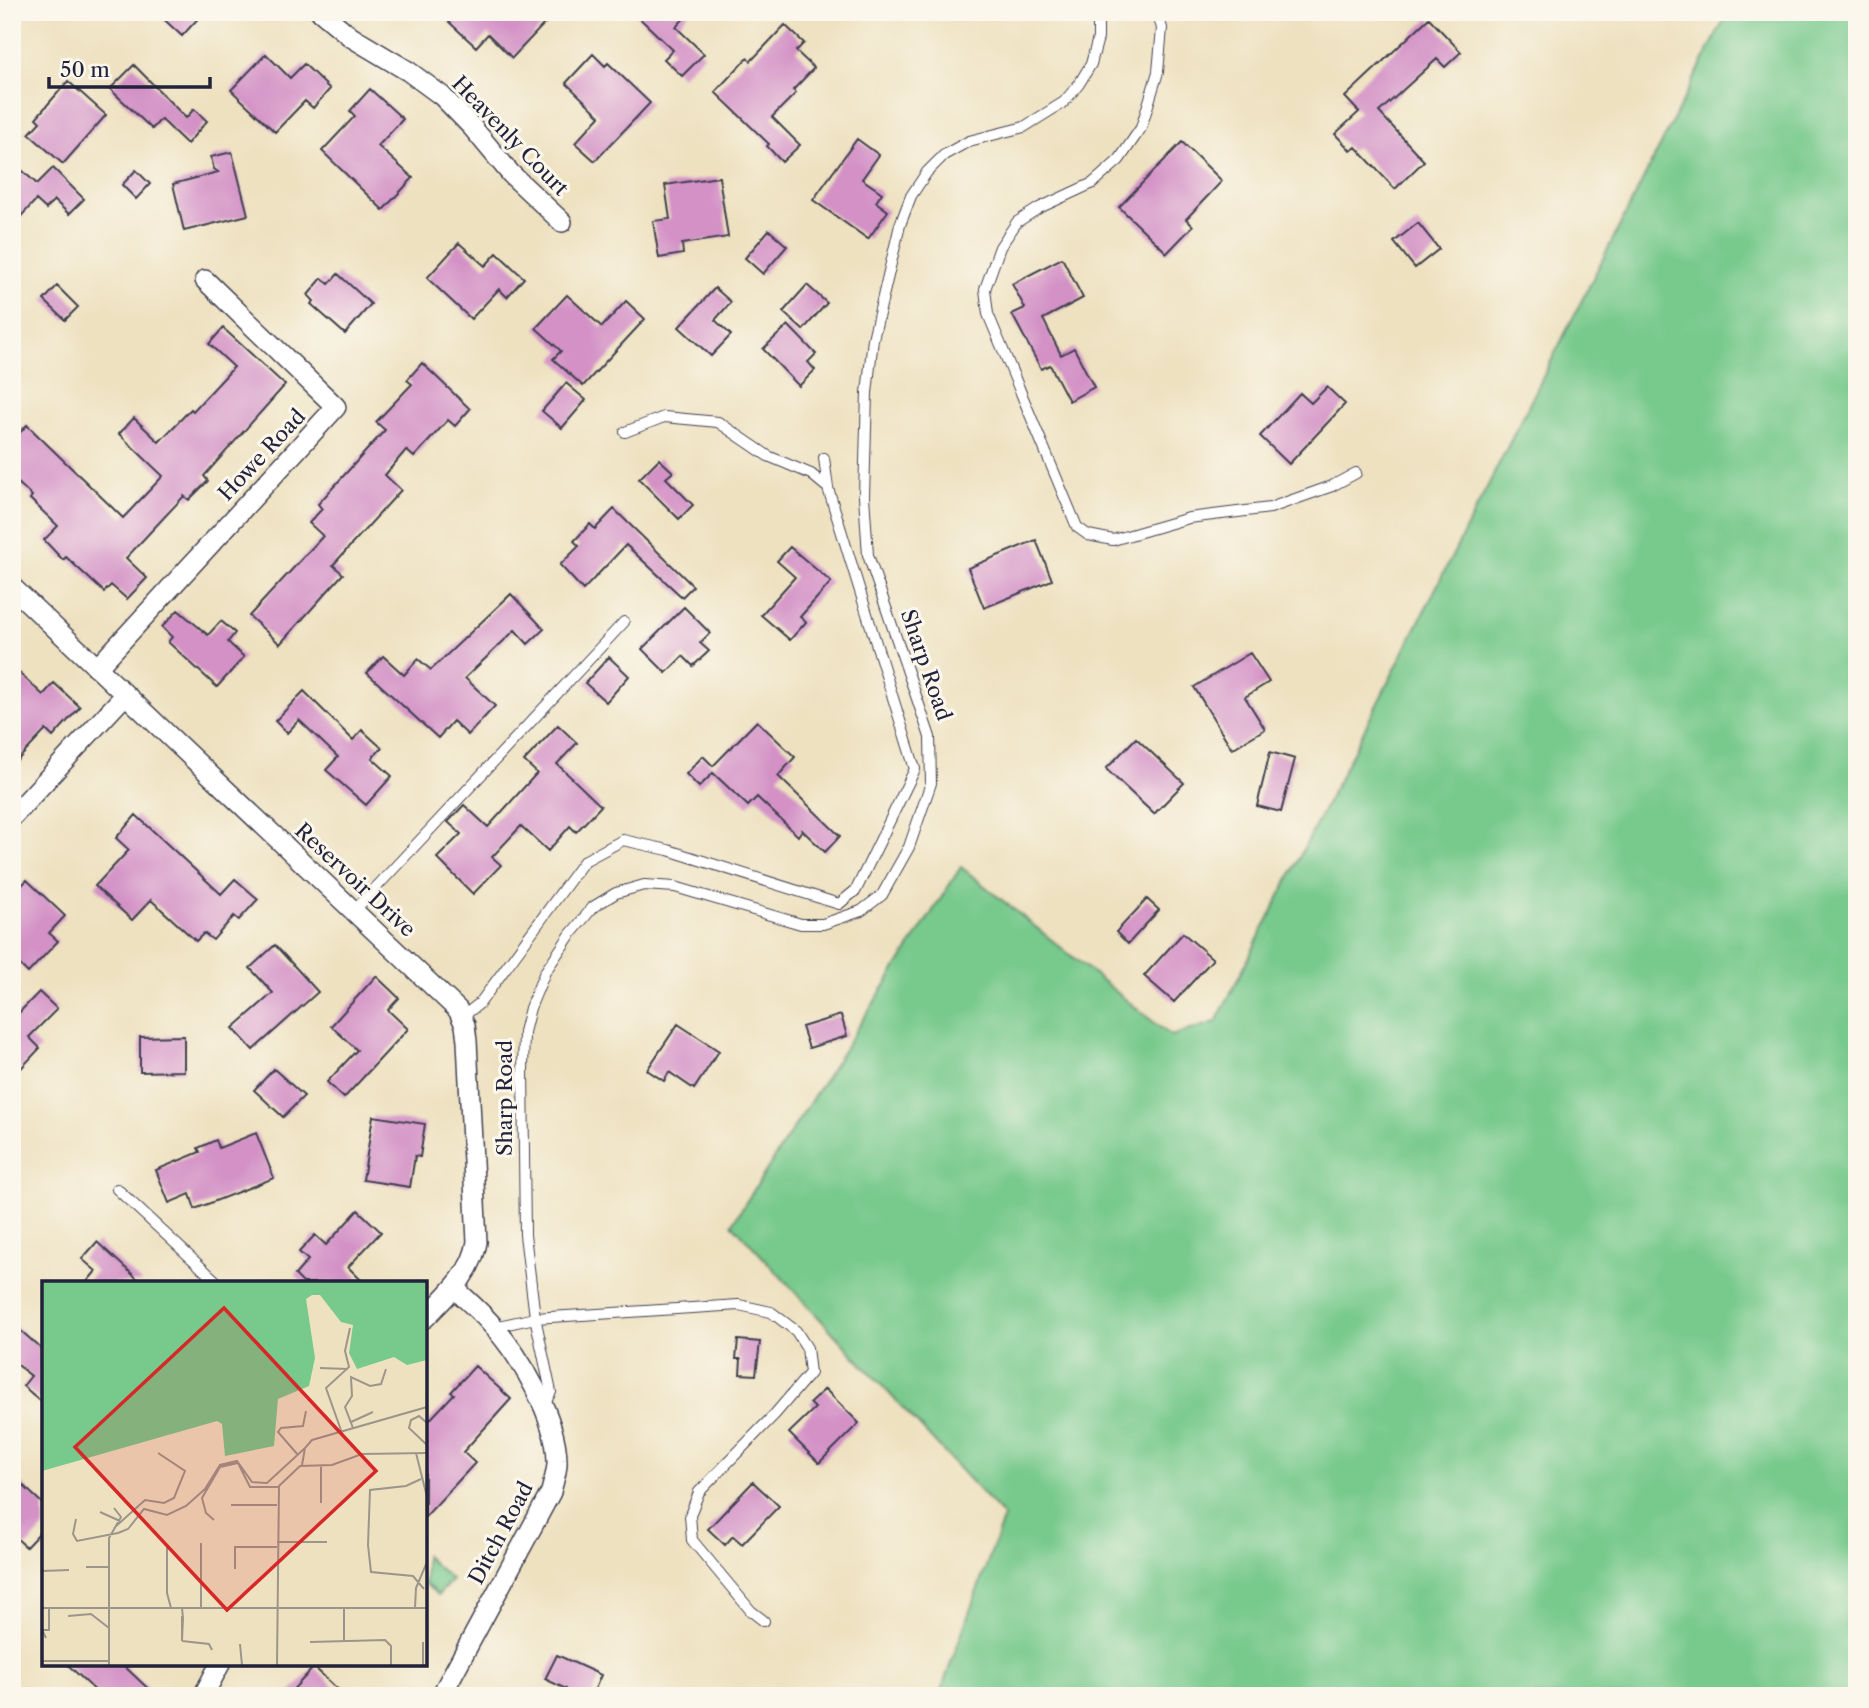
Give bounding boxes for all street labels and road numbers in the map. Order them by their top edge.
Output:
street label: Heavenly Court [447,71,574,201]
street label: Howe Road [213,404,310,506]
street label: Sharp Road [896,606,957,724]
street label: Reservoir Drive [290,817,421,942]
street label: Sharp Road [492,1040,517,1156]
street label: Ditch Road [463,1477,538,1588]

